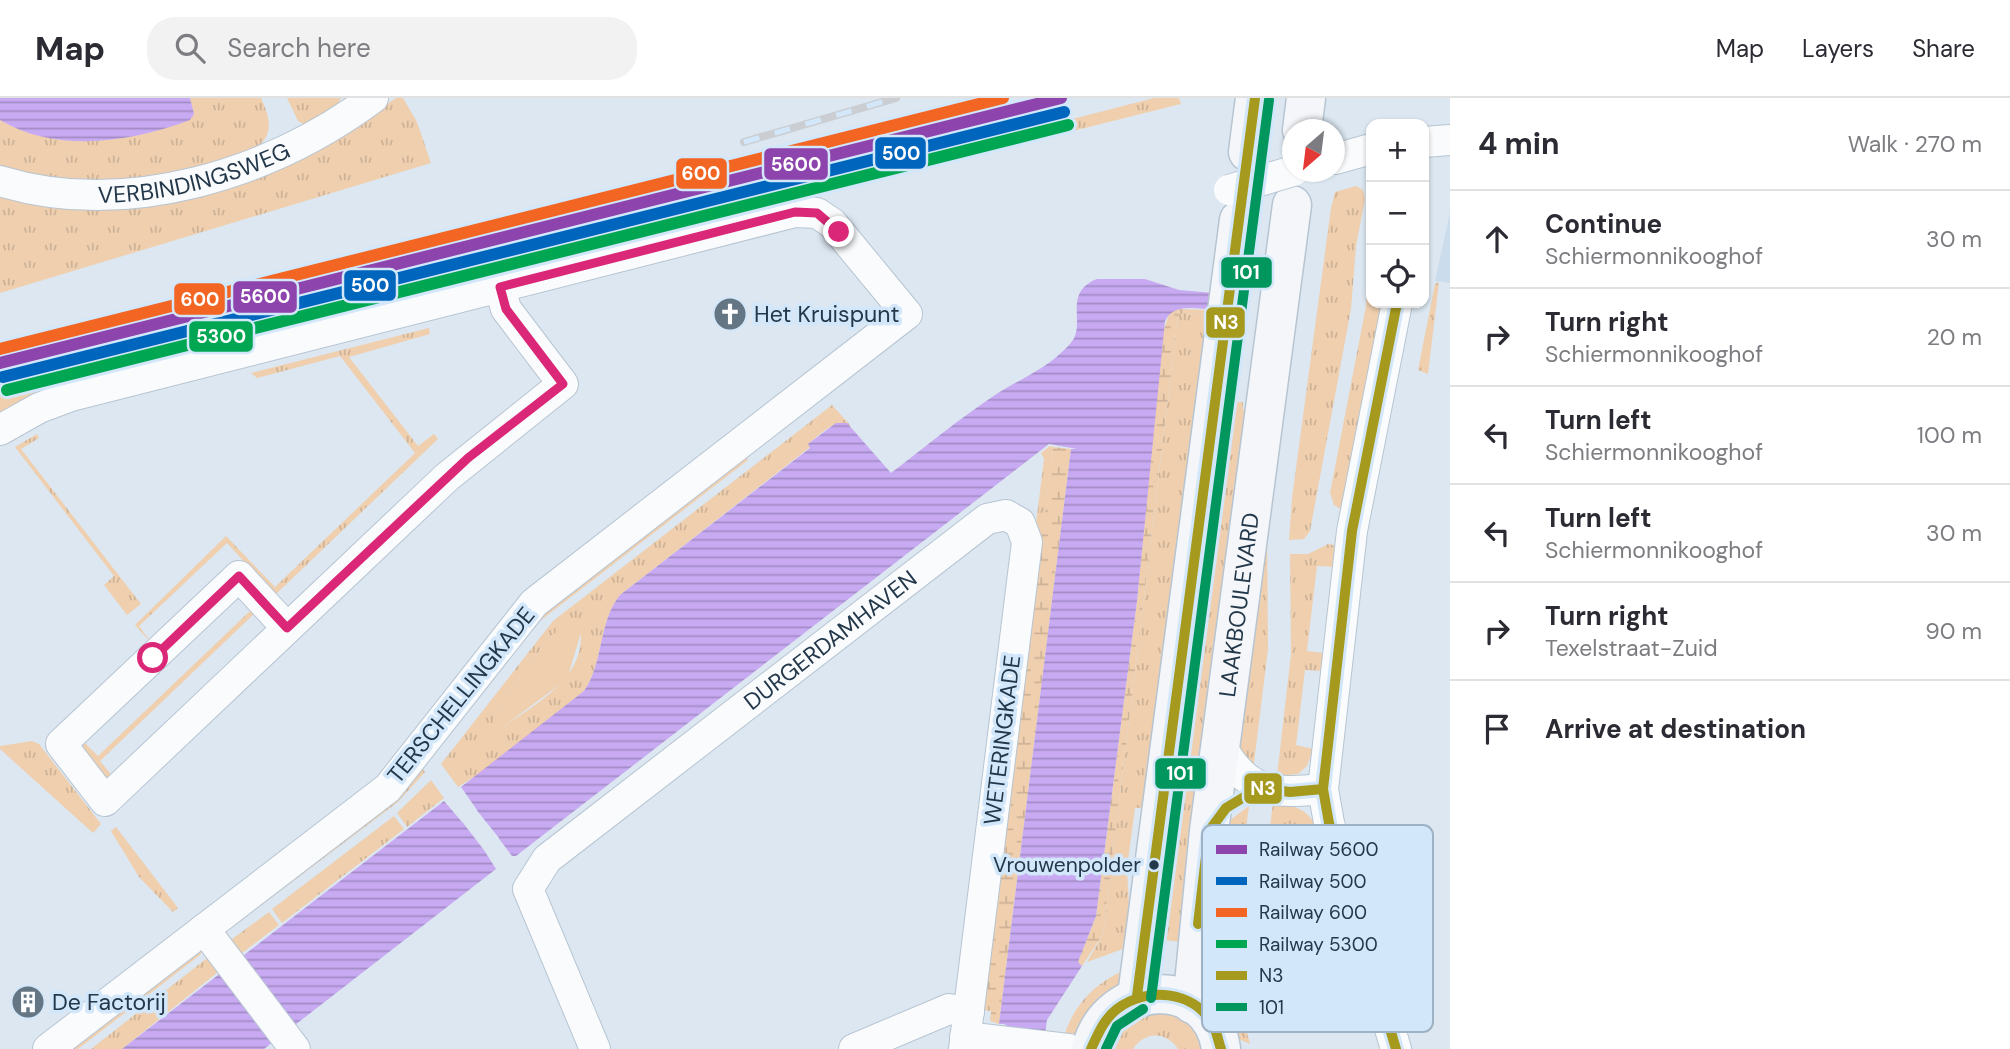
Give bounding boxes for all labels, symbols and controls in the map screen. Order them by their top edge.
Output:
search box [147,17,637,80]
text: Map [35,27,105,70]
icon: search [171,29,209,67]
text: Search here [227,31,371,65]
text: Map [1716,33,1764,64]
text: Layers [1802,33,1874,64]
text: Share [1912,33,1975,64]
north arrow [1282,119,1345,182]
map controls [1366,119,1429,308]
button: + [1366,119,1429,182]
text: 4 min [1478,124,1560,163]
text: Walk · 270 m [1848,129,1982,159]
street label: VERBINDINGSWEG [98,135,295,210]
line badge: 500 [874,136,927,170]
text: 500 [882,141,920,166]
line badge: 5600 [763,147,829,181]
text: 5600 [771,152,821,177]
line badge: 600 [675,157,728,190]
text: 600 [682,161,720,186]
button: − [1366,182,1429,245]
text: Continue [1545,207,1662,241]
route end [823,216,854,247]
icon: ahead [1478,220,1516,258]
text: 30 m [1926,224,1982,254]
text: Schiermonnikooghof [1545,241,1763,271]
button: locate [1366,245,1429,308]
line badge: 101 [1220,256,1273,289]
text: 101 [1232,260,1260,285]
line badge: 500 [343,269,397,302]
text: 500 [351,273,389,298]
line badge: 5600 [232,280,298,314]
line badge: 600 [173,282,226,316]
text: 5600 [240,284,290,309]
text: 600 [181,287,219,312]
church icon: Het Kruispunt [711,295,749,333]
place label: Het Kruispunt [754,299,899,329]
text: Turn right [1545,305,1669,339]
line badge: N3 [1205,306,1246,339]
text: N3 [1213,310,1239,335]
icon: right [1478,318,1516,356]
line badge: 5300 [188,320,254,353]
text: 20 m [1927,322,1982,352]
text: 5300 [196,324,246,349]
text: Schiermonnikooghof [1545,339,1763,369]
text: Turn left [1545,403,1652,437]
icon: left [1478,416,1516,454]
text: 100 m [1917,420,1982,450]
text: Schiermonnikooghof [1545,437,1763,467]
text: Turn left [1545,501,1652,535]
street label: LAAKBOULEVARD [1212,511,1266,699]
icon: left [1478,514,1516,552]
text: 30 m [1926,518,1982,548]
text: Schiermonnikooghof [1545,535,1763,565]
street label: DURGERDAMHAVEN [738,564,923,716]
text: Turn right [1545,599,1669,633]
street label: TERSCHELLINGKADE [381,601,541,789]
icon: right [1478,612,1516,650]
text: 90 m [1925,616,1982,646]
text: Texelstraat-Zuid [1545,633,1718,663]
route start [137,642,168,673]
street label: WETERINGKADE [977,653,1027,827]
icon: arrive [1478,710,1516,748]
text: Arrive at destination [1545,712,1806,746]
line badge: 101 [1154,757,1207,790]
text: 101 [1166,761,1194,786]
line badge: N3 [1243,772,1283,805]
text: N3 [1250,776,1276,801]
legend [1202,825,1433,1032]
text: Railway 5600 [1259,837,1379,862]
place label: Vrouwenpolder [993,851,1141,879]
marker: Vrouwenpolder [1147,858,1161,872]
text: Railway 500 [1259,869,1367,894]
text: Railway 600 [1259,900,1367,925]
text: Railway 5300 [1259,932,1378,957]
text: N3 [1259,963,1283,988]
building icon: De Factorij [9,983,47,1021]
place label: De Factorij [52,987,166,1017]
text: 101 [1259,995,1284,1020]

